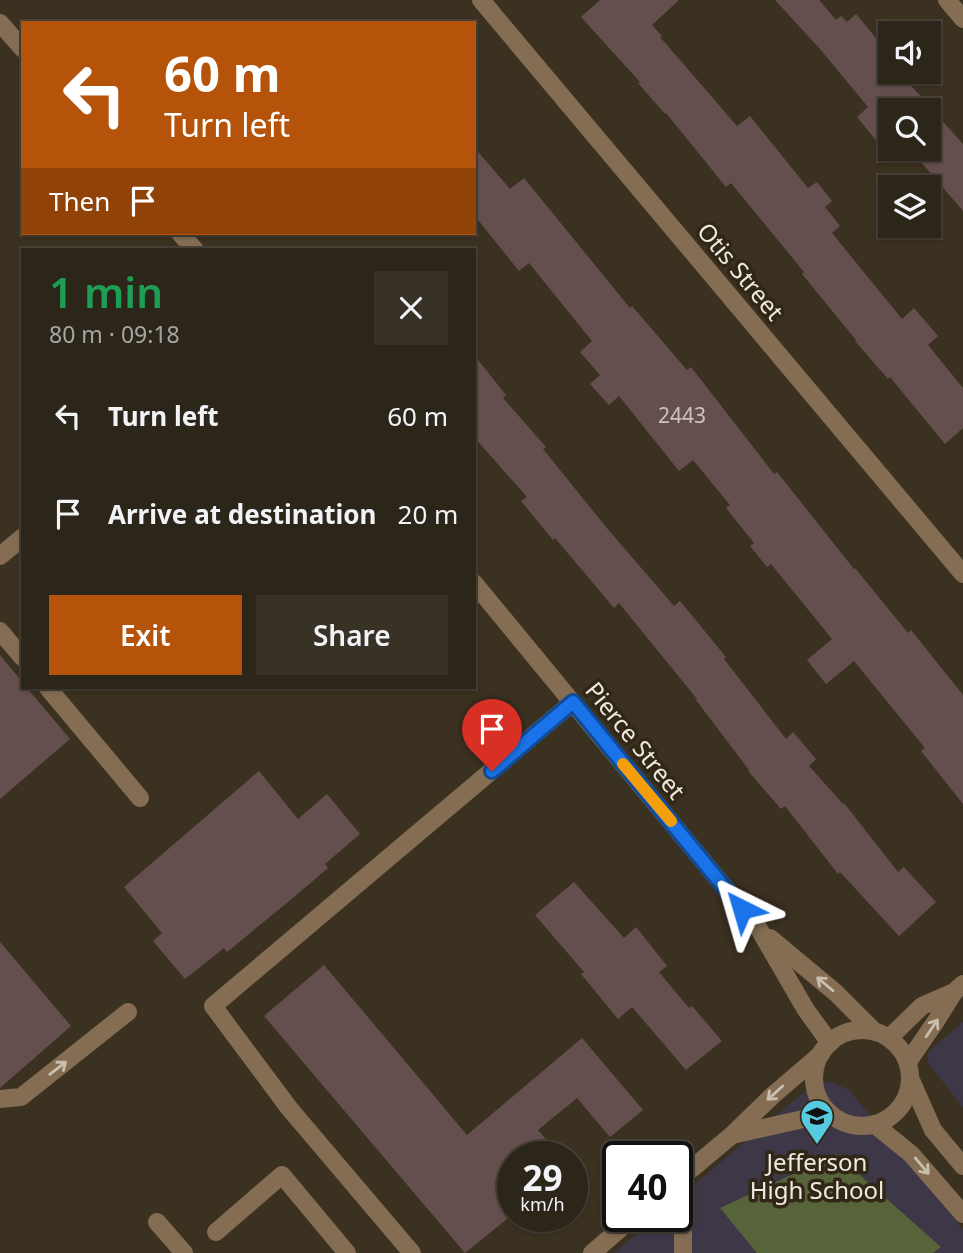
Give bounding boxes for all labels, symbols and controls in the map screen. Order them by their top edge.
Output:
map controls [878,21,941,238]
button: sound [878,21,941,84]
text: 60 m [164,40,281,106]
icon: left [49,49,140,140]
button: search [878,98,941,161]
text: Turn left [164,103,290,146]
button: layers [878,175,941,238]
icon: arrive [124,182,162,220]
text: Then [49,183,110,219]
street label: Otis Street [690,215,792,327]
text: 1 min [49,263,163,320]
button: close [374,271,448,345]
text: 80 m · 09:18 [49,318,180,350]
icon: left [49,397,87,435]
text: Turn left [108,398,219,434]
text: 60 m [387,398,448,434]
house number: 2443 [658,401,706,429]
icon: arrive [49,495,87,533]
text: Arrive at destination [108,496,377,532]
text: 20 m [398,496,458,532]
button: Exit [49,595,242,675]
button: Share [256,595,448,675]
street label: Pierce Street [579,674,694,806]
pin [462,699,522,771]
icon: arrive [473,710,511,748]
position arrow [705,872,779,946]
one-way arrow [816,976,834,992]
one-way arrow [925,1018,939,1038]
one-way arrow [48,1060,66,1075]
one-way arrow [766,1085,784,1101]
school or university icon: Jefferson High School [798,1097,836,1146]
speed limit sign: 40 [602,1141,693,1232]
place label: Jefferson High School [750,1145,884,1206]
text: 29 [522,1154,563,1201]
one-way arrow [914,1156,930,1174]
text: km/h [520,1192,565,1216]

